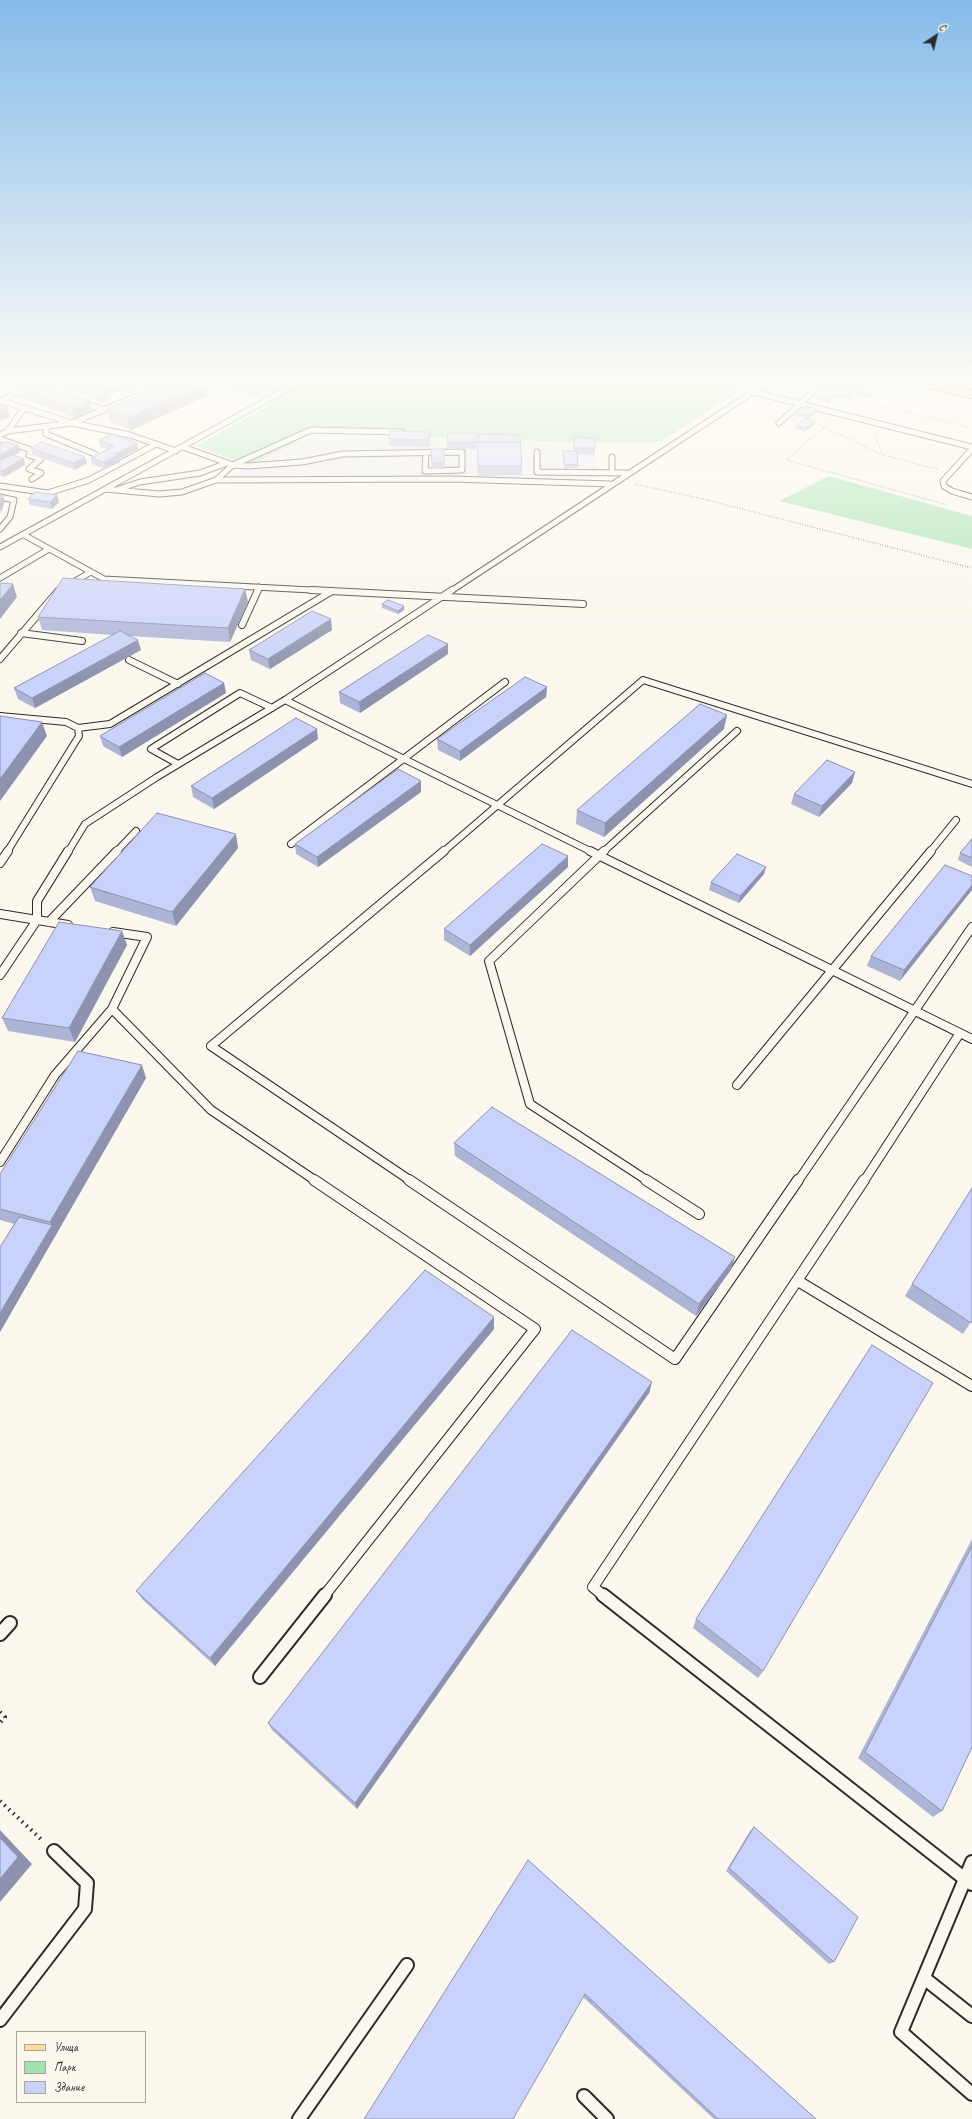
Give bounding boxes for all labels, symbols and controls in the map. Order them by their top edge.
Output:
north arrow [916,16,956,56]
text: С [937,19,949,33]
legend [16,2031,146,2103]
text: Улица [54,2039,78,2055]
text: Парк [54,2059,75,2075]
text: Здание [54,2079,84,2095]

